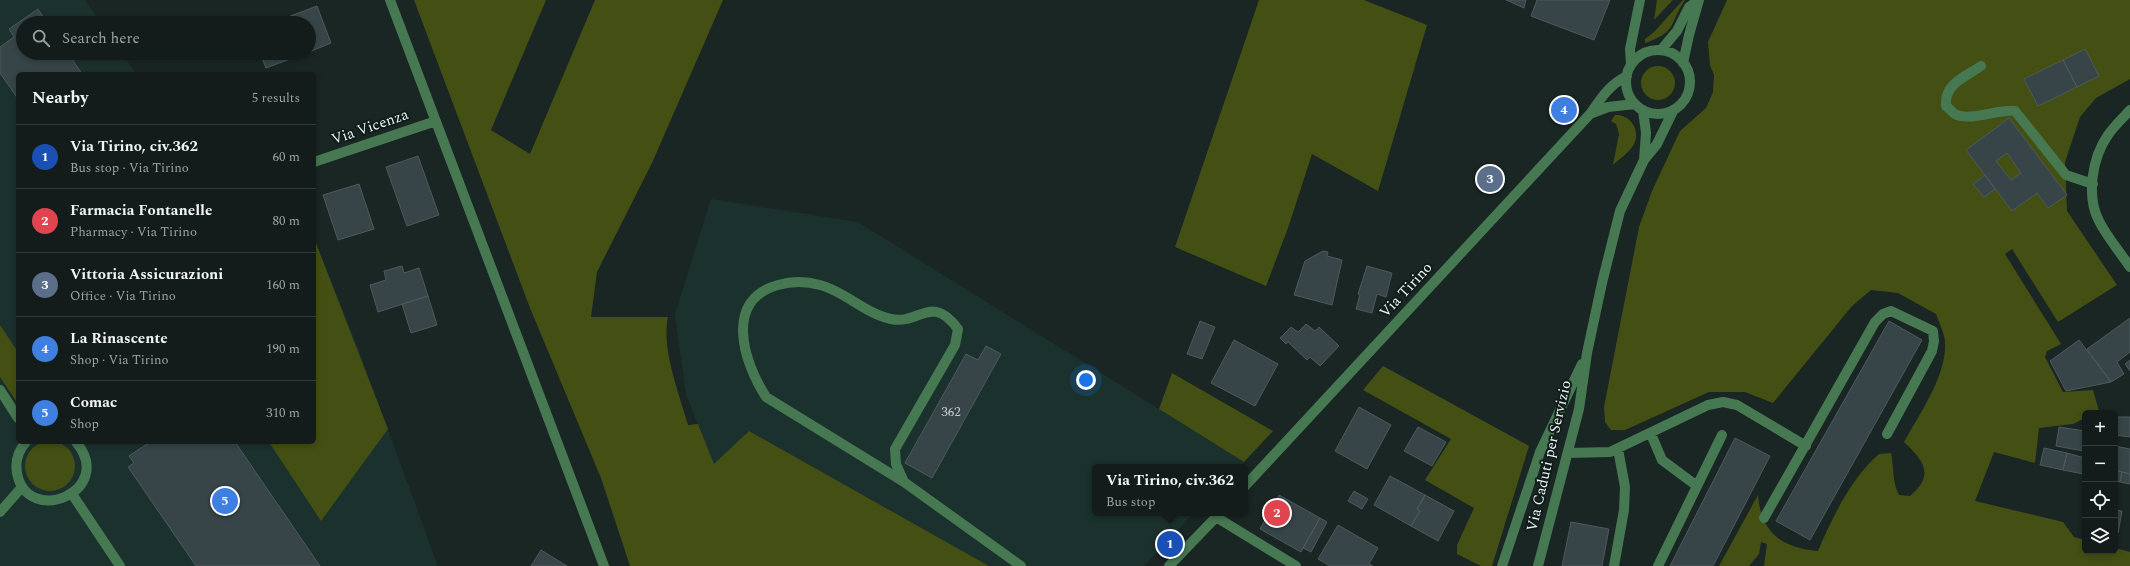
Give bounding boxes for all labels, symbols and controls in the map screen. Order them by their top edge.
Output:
search box [16,16,316,60]
icon: search [30,27,52,49]
text: Search here [62,27,140,50]
text: Nearby [32,85,88,111]
text: 5 results [252,88,300,108]
pin: 4 [1551,95,1577,125]
street label: Via Vicenza [328,103,412,151]
text: Via Tirino, civ.362 [70,135,198,158]
text: 1 [41,147,49,167]
text: 60 m [273,147,300,167]
text: Bus stop · Via Tirino [70,158,189,178]
pin: 3 [1477,164,1503,194]
text: Farmacia Fontanelle [70,199,212,222]
text: 2 [41,211,49,231]
text: 80 m [273,211,300,231]
text: Pharmacy · Via Tirino [70,222,197,242]
street label: Via Tirino [1374,257,1438,323]
text: Vittoria Assicurazioni [70,263,223,286]
text: 3 [41,275,49,295]
text: 160 m [266,275,300,295]
text: Office · Via Tirino [70,286,176,306]
text: La Rinascente [70,327,168,350]
text: 4 [41,339,49,359]
text: 190 m [266,339,300,359]
text: Shop · Via Tirino [70,350,169,370]
your location [1076,370,1096,390]
street label: Via Caduti per Servizio [1520,378,1578,534]
text: Comac [70,391,117,414]
house number: 362 [941,402,961,422]
text: 5 [41,403,49,423]
text: 310 m [266,403,300,423]
map controls [2082,410,2118,554]
button: + [2082,410,2118,446]
text: Shop [70,414,99,434]
button: − [2082,446,2118,482]
popup [1092,464,1248,516]
text: Via Tirino, civ.362 [1106,469,1234,492]
button: locate [2082,482,2118,518]
pin: 5 [212,486,238,516]
text: Bus stop [1106,492,1155,512]
pin: 2 [1264,498,1290,528]
button: layers [2082,518,2118,554]
pin: 1 [1157,529,1183,559]

